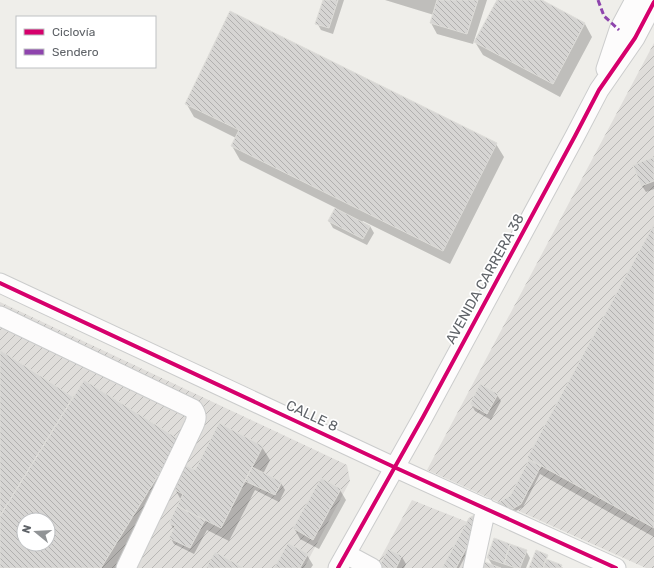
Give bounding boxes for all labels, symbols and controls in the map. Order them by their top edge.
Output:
legend [16,16,156,68]
text: Ciclovía [52,25,95,39]
text: Sendero [52,45,99,59]
street label: AVENIDA CARRERA 38 [442,211,528,347]
street label: CALLE 8 [283,397,341,435]
north arrow [16,512,56,552]
text: N [20,523,34,535]

